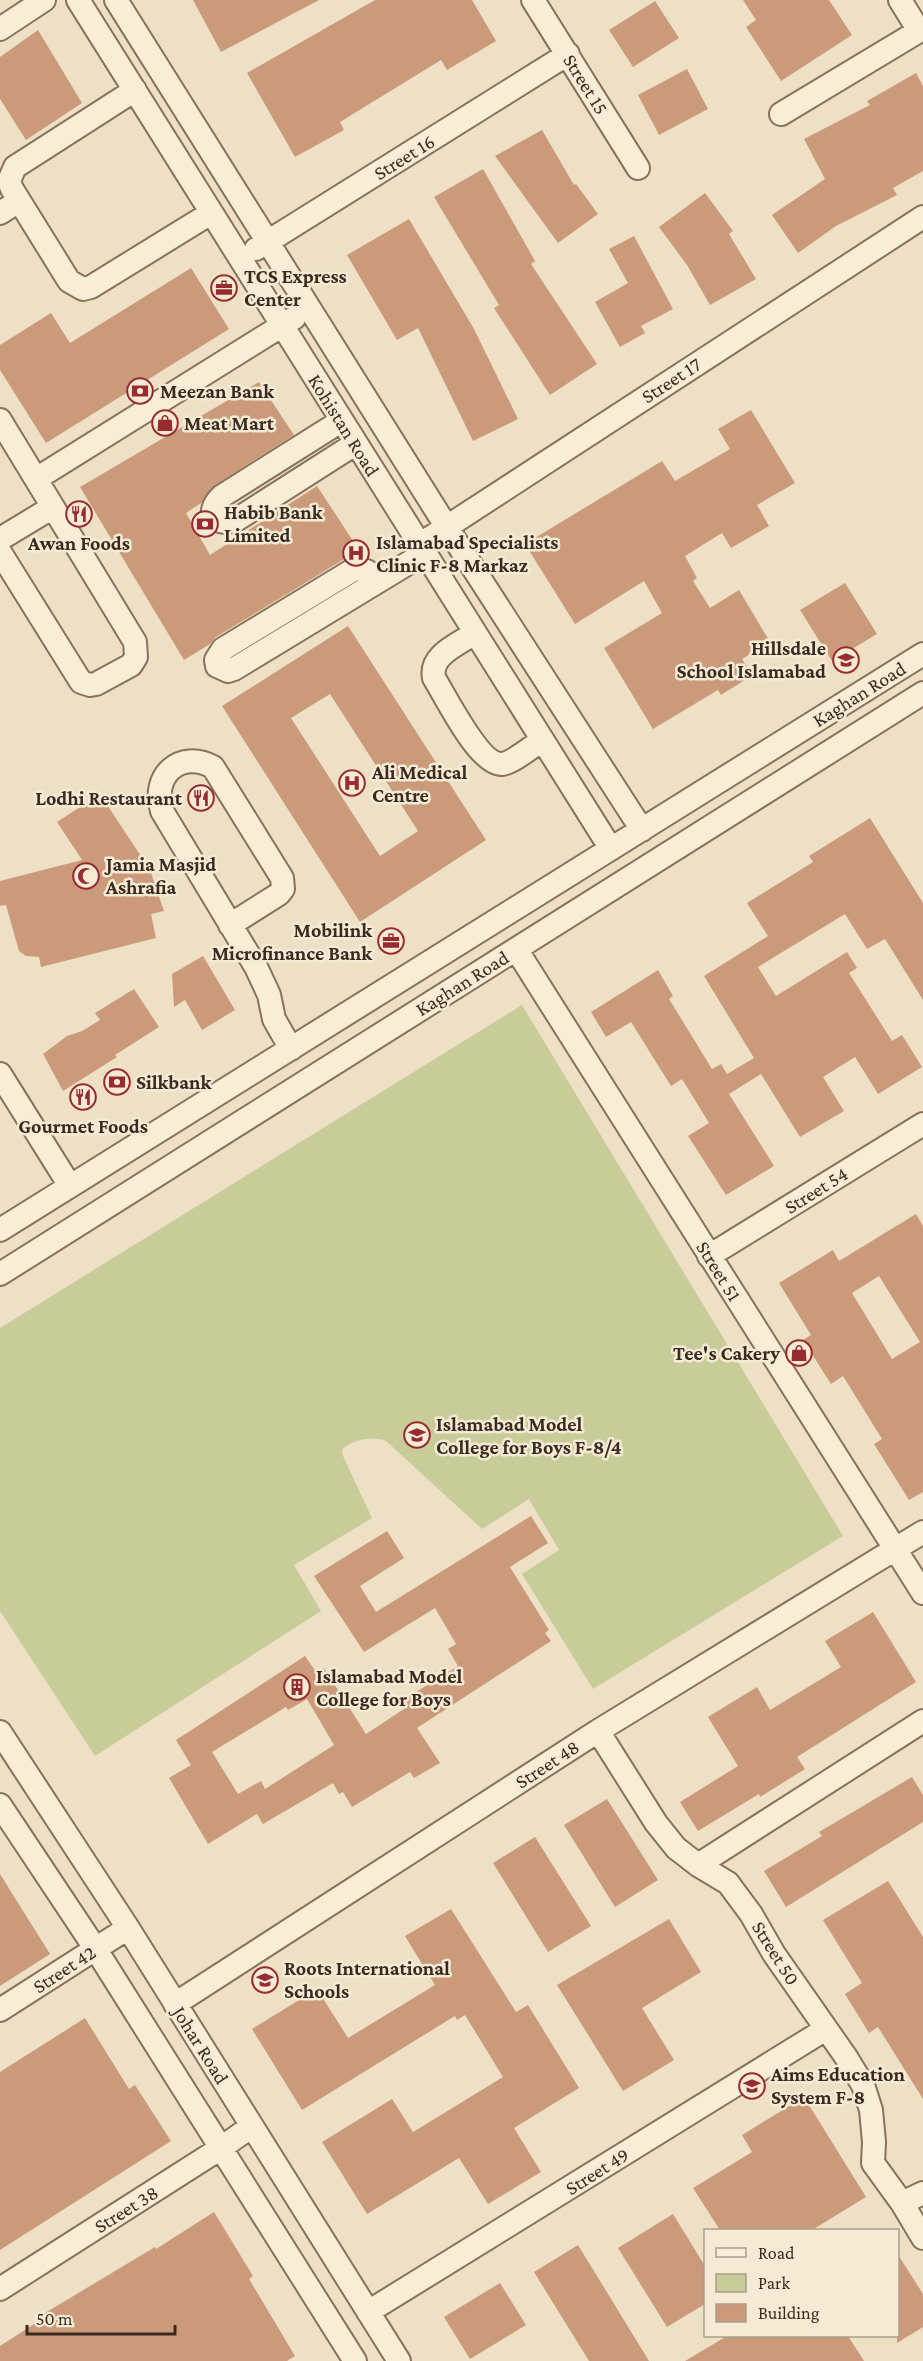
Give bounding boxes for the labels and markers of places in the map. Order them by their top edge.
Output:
place label: TCS Express Center [244,265,347,310]
office icon: TCS Express Center [209,273,239,303]
bank icon: Meezan Bank [125,376,155,406]
place label: Meezan Bank [160,380,275,402]
shop icon: Meat Mart [150,408,180,438]
place label: Meat Mart [184,412,275,434]
restaurant icon: Awan Foods [64,499,94,529]
place label: Habib Bank Limited [224,501,324,546]
bank icon: Habib Bank Limited [190,509,220,539]
place label: Islamabad Specialists Clinic F-8 Markaz [376,531,558,576]
place label: Awan Foods [27,532,130,554]
hospital icon: Islamabad Specialists Clinic F-8 Markaz [341,538,371,568]
place label: Hillsdale School Islamabad [676,637,826,682]
school or university icon: Hillsdale School Islamabad [831,645,861,675]
place label: Ali Medical Centre [371,761,468,806]
hospital icon: Ali Medical Centre [337,768,367,798]
restaurant icon: Lodhi Restaurant [186,783,216,813]
place label: Lodhi Restaurant [35,787,183,809]
place label: Jamia Masjid Ashrafia [104,853,216,898]
mosque icon: Jamia Masjid Ashrafia [71,861,101,891]
place label: Mobilink Microfinance Bank [212,919,373,964]
office icon: Mobilink Microfinance Bank [376,926,406,956]
bank icon: Silkbank [102,1067,132,1097]
place label: Silkbank [136,1071,212,1093]
restaurant icon: Gourmet Foods [68,1082,98,1112]
place label: Gourmet Foods [18,1115,148,1137]
shop icon: Tee's Cakery [784,1338,814,1368]
place label: Tee's Cakery [673,1342,780,1364]
place label: Islamabad Model College for Boys F-8/4 [436,1413,622,1458]
school or university icon: Islamabad Model College for Boys F-8/4 [402,1420,432,1450]
place label: Islamabad Model College for Boys [316,1665,463,1710]
building icon: Islamabad Model College for Boys [282,1672,312,1702]
place label: Roots International Schools [284,1957,450,2002]
school or university icon: Roots International Schools [250,1965,280,1995]
place label: Aims Education System F-8 [770,2063,905,2108]
school or university icon: Aims Education System F-8 [737,2071,767,2101]

